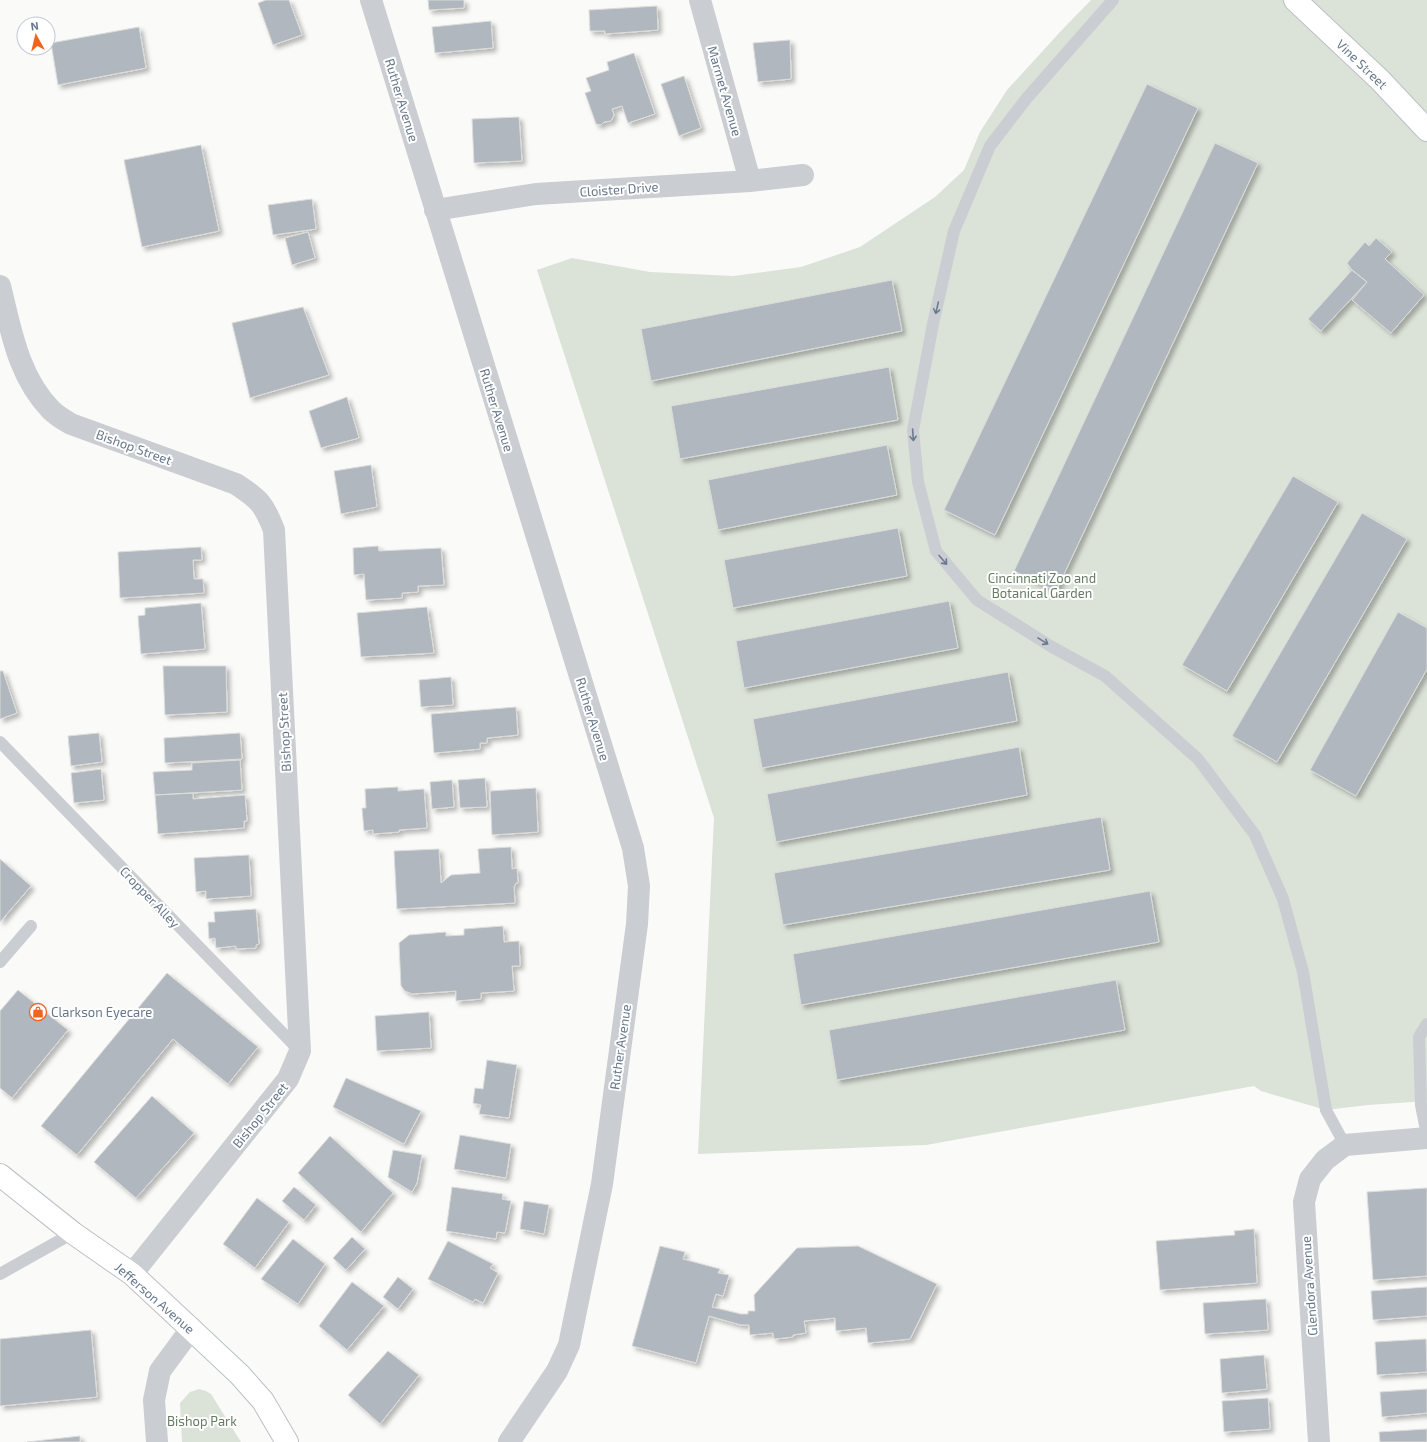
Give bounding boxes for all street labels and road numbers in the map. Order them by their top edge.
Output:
street label: Vine Street [1333,36,1391,92]
street label: Marmet Avenue [704,44,746,138]
street label: Ruther Avenue [382,57,422,143]
street label: Cloister Drive [579,178,659,200]
street label: Ruther Avenue [477,367,517,453]
street label: Bishop Street [94,426,174,468]
street label: Ruther Avenue [573,676,613,762]
street label: Bishop Street [274,692,294,772]
street label: Cropper Alley [117,863,183,931]
street label: Ruther Avenue [606,1003,634,1091]
street label: Bishop Street [229,1079,291,1151]
street label: Glendora Avenue [1298,1236,1320,1336]
street label: Jefferson Avenue [112,1259,198,1337]

